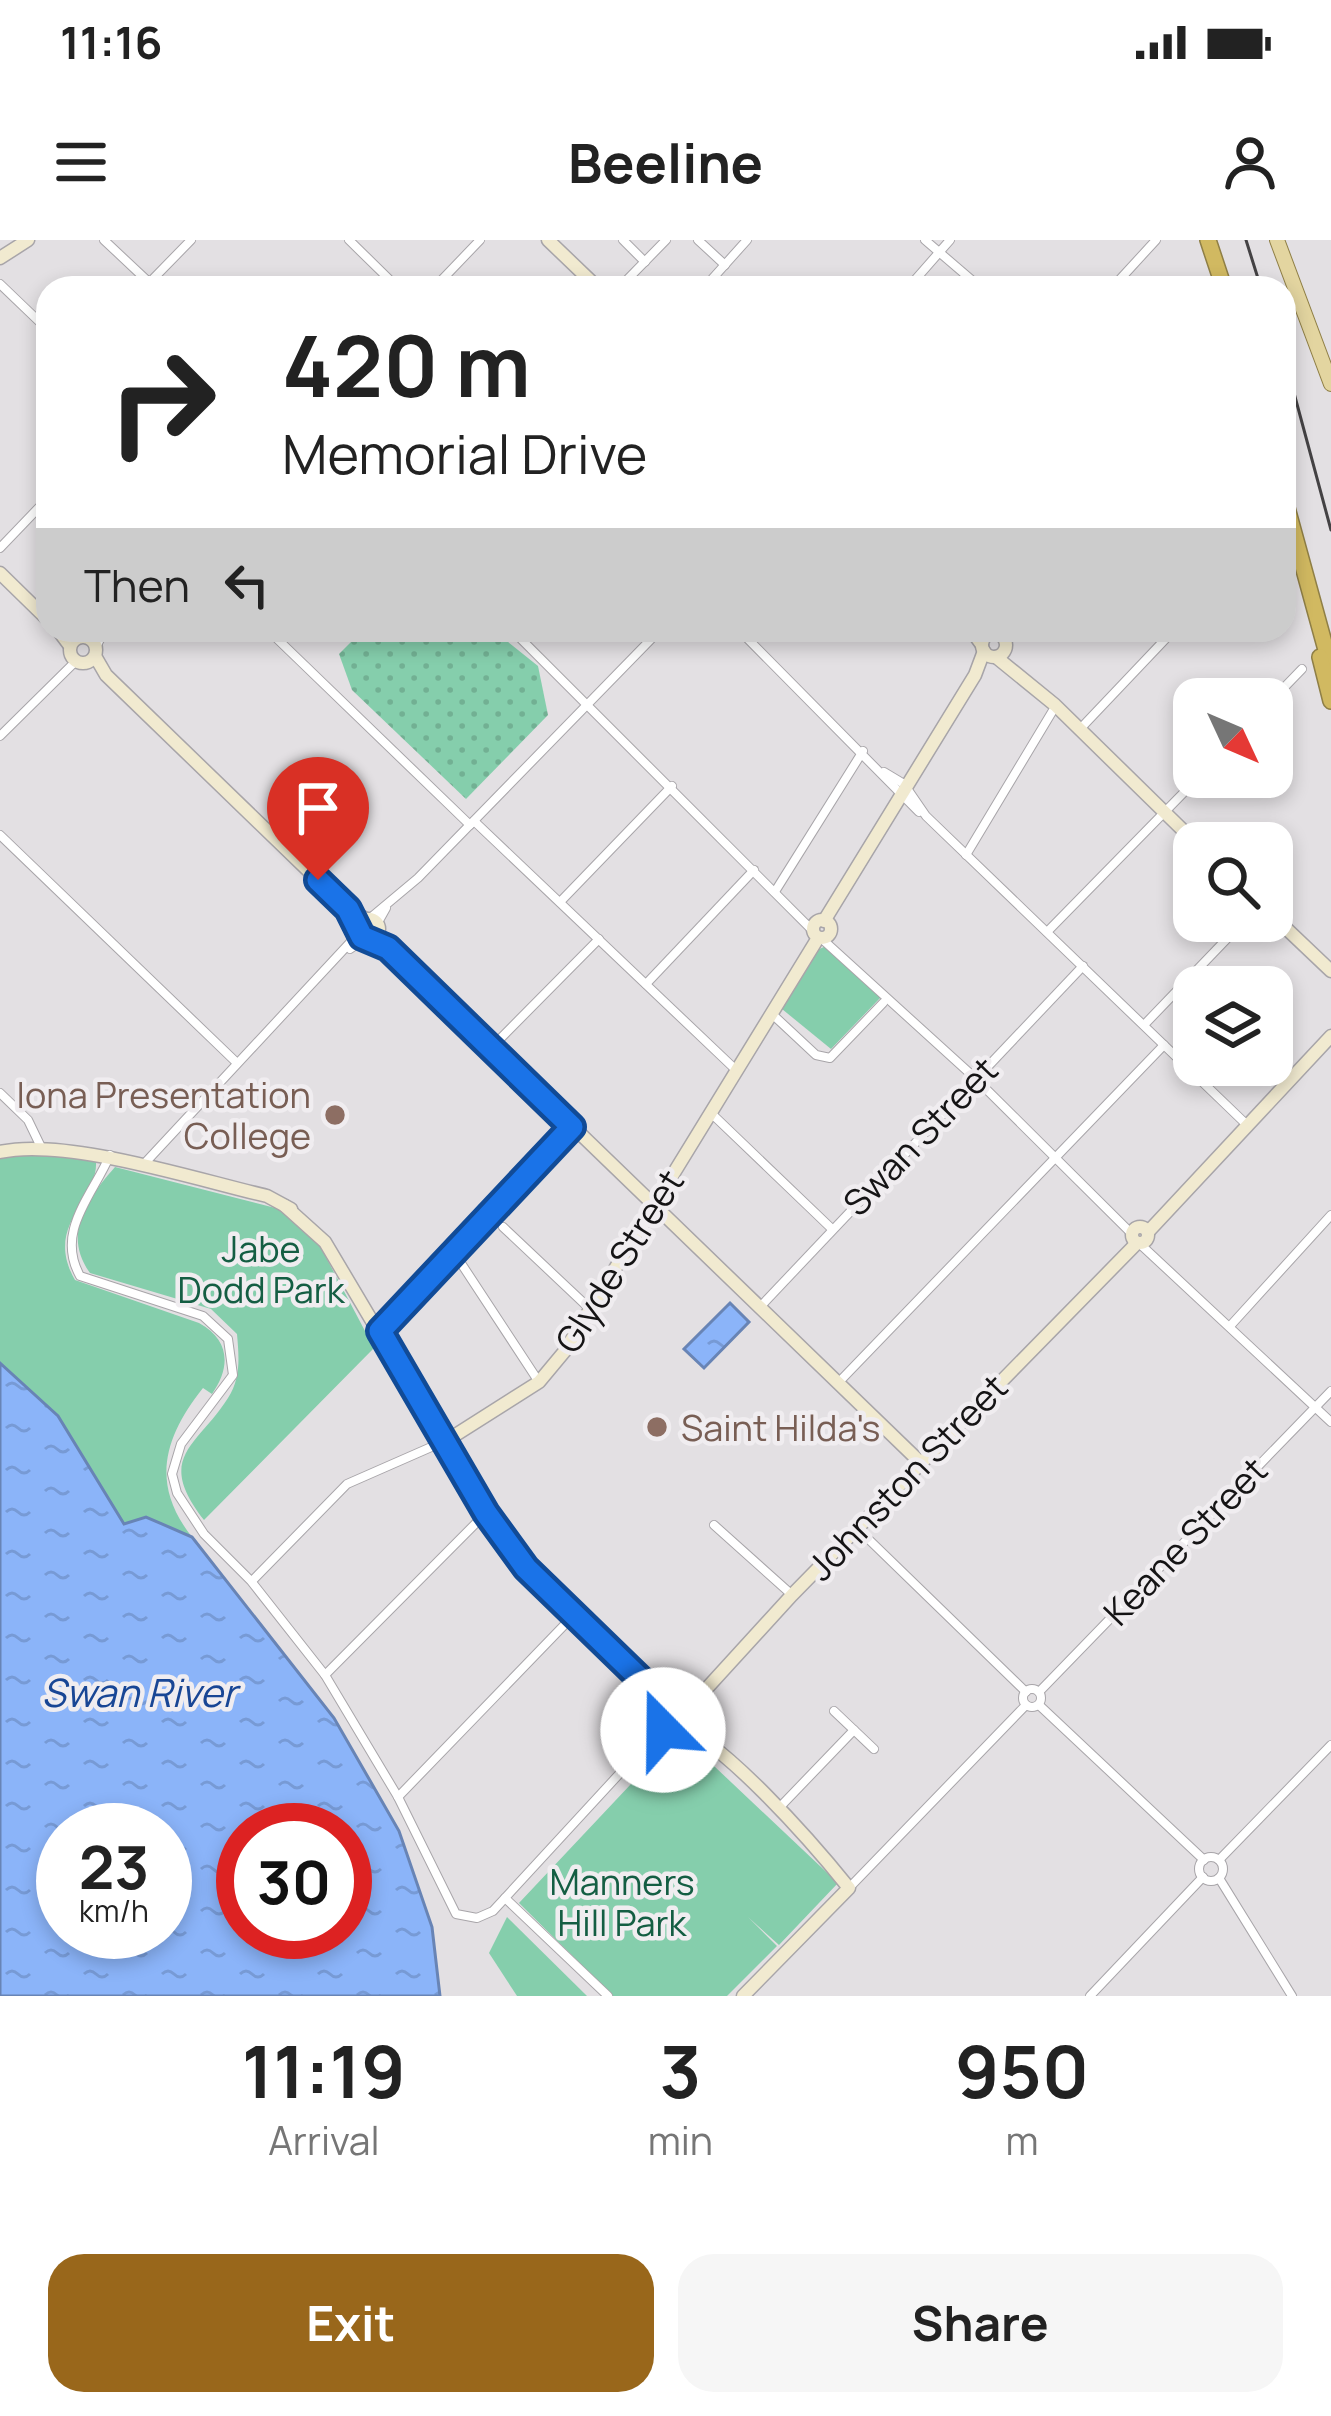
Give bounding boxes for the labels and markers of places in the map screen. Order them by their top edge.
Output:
pin [267,757,369,880]
place label: Iona Presentation College [17,1070,311,1160]
marker: Iona Presentation College [322,1102,348,1128]
place label: Saint Hilda's [681,1403,880,1452]
marker: Saint Hilda's [644,1414,670,1440]

